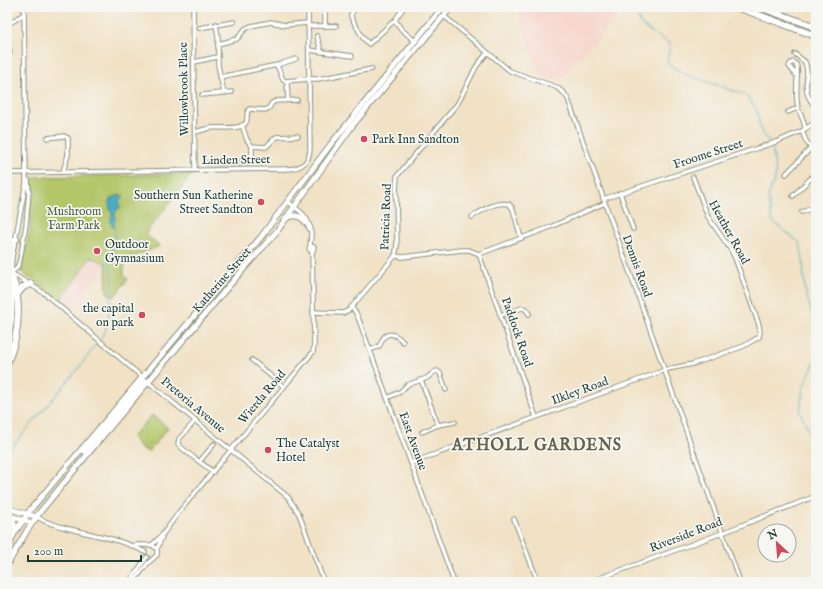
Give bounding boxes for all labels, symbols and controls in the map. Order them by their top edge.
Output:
street label: Willowbrook Place [176,41,192,136]
place label: Park Inn Sandton [372,132,460,147]
marker: Park Inn Sandton [359,134,369,144]
street label: Froome Street [671,136,745,172]
street label: Linden Street [201,152,271,168]
street label: Patricia Road [377,183,395,251]
place label: Southern Sun Katherine Street Sandton [134,188,254,217]
marker: Southern Sun Katherine Street Sandton [256,197,266,207]
street label: Heather Road [705,197,753,267]
park label: Mushroom Farm Park [47,204,101,233]
street label: Dennis Road [619,233,655,300]
place label: Outdoor Gymnasium [105,237,164,266]
street label: Katherine Street [190,244,254,316]
marker: Outdoor Gymnasium [92,246,102,256]
street label: Paddock Road [498,295,536,369]
place label: the capital on park [83,301,135,331]
marker: the capital on park [137,310,147,320]
street label: Wierda Road [235,367,289,427]
street label: Pretoria Avenue [158,374,229,437]
street label: Ilkley Road [550,374,611,408]
street label: East Avenue [395,410,431,473]
place label: The Catalyst Hotel [276,436,340,465]
district label: ATHOLL GARDENS [451,436,622,456]
marker: The Catalyst Hotel [263,445,273,455]
street label: Riverside Road [648,514,725,556]
north arrow [757,523,797,563]
text: N [765,526,781,544]
scale bar [28,537,141,563]
text: 200 m [34,544,63,559]

